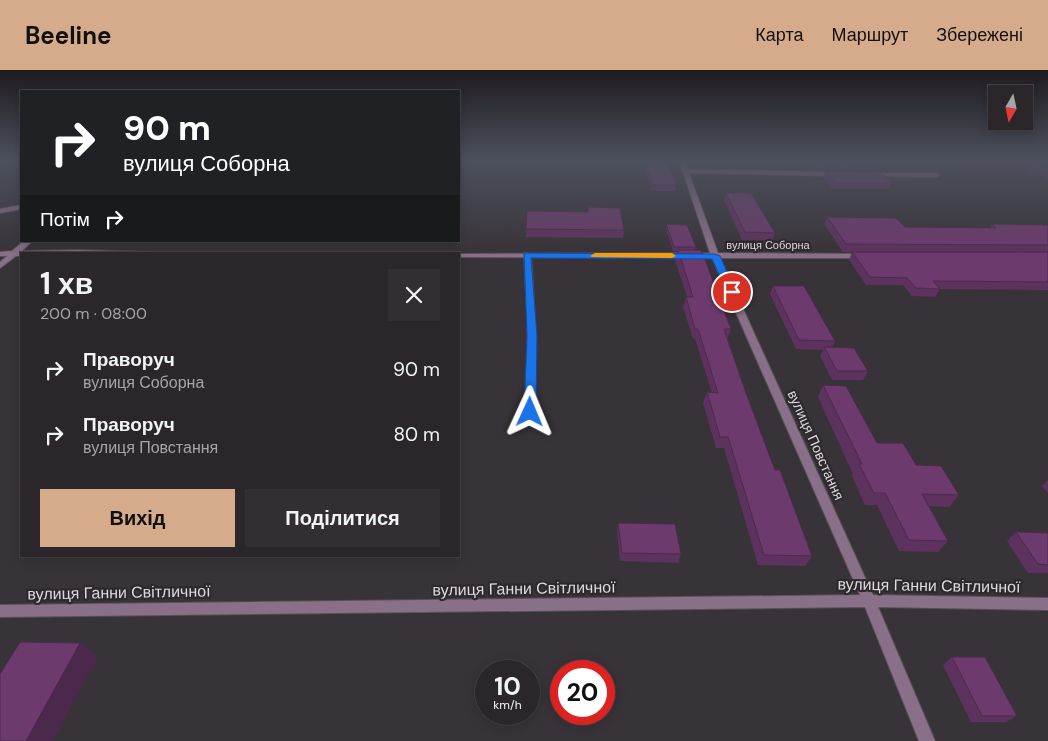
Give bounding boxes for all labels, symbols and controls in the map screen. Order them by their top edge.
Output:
text: Beeline [25,20,111,51]
text: Карта [755,23,803,47]
text: Маршрут [831,23,908,47]
text: Збережені [936,23,1023,47]
north arrow [988,85,1032,130]
map controls [988,85,1033,130]
text: 90 m [123,105,211,151]
icon: right [40,110,105,175]
text: вулиця Соборна [123,149,290,178]
icon: right [100,205,128,233]
text: Потім [40,207,90,232]
street label: вулиця Соборна [726,238,811,252]
text: 1 хв [40,264,93,303]
button: close [388,269,440,321]
pin [711,271,753,313]
icon: arrive [718,278,746,306]
text: 200 m · 08:00 [40,303,147,324]
text: Праворуч [83,347,175,372]
icon: right [40,356,68,384]
text: 90 m [393,357,440,382]
text: вулиця Соборна [83,372,204,393]
position arrow [503,385,555,437]
street label: вулиця Повстання [784,387,848,503]
text: Праворуч [83,412,175,437]
icon: right [40,421,68,449]
text: 80 m [393,422,440,447]
text: вулиця Повстання [83,437,218,458]
button: Вихід [40,489,235,547]
button: Поділитися [245,489,440,547]
street label: вулиця Ганни Світличної [837,573,1021,598]
street label: вулиця Ганни Світличної [432,576,616,601]
street label: вулиця Ганни Світличної [27,580,211,605]
speed limit sign: 20 [550,660,615,725]
text: 10 [494,670,521,703]
text: km/h [493,697,522,713]

